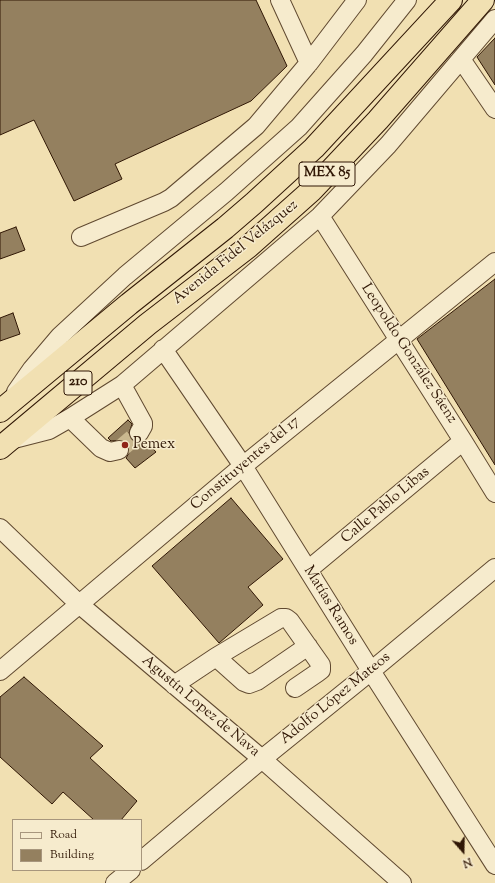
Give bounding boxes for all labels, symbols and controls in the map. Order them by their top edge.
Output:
road number: MEX 85 [299,162,355,186]
street label: Avenida Fidel Velázquez [170,197,302,309]
street label: Leopoldo González Sáenz [356,281,460,427]
road number: 210 [64,371,92,395]
street label: Constituyentes del 17 [188,413,304,515]
place label: Pemex [133,436,175,454]
marker: Pemex [120,440,130,450]
street label: Calle Pablo Libas [338,464,434,548]
street label: Matías Ramos [299,563,361,649]
street label: Adolfo López Mateos [277,649,395,749]
street label: Agustín Lopez de Nava [137,652,263,762]
legend [12,819,142,871]
text: Road [50,826,77,844]
north arrow [443,831,483,871]
text: Building [50,846,94,864]
text: N [460,853,474,871]

